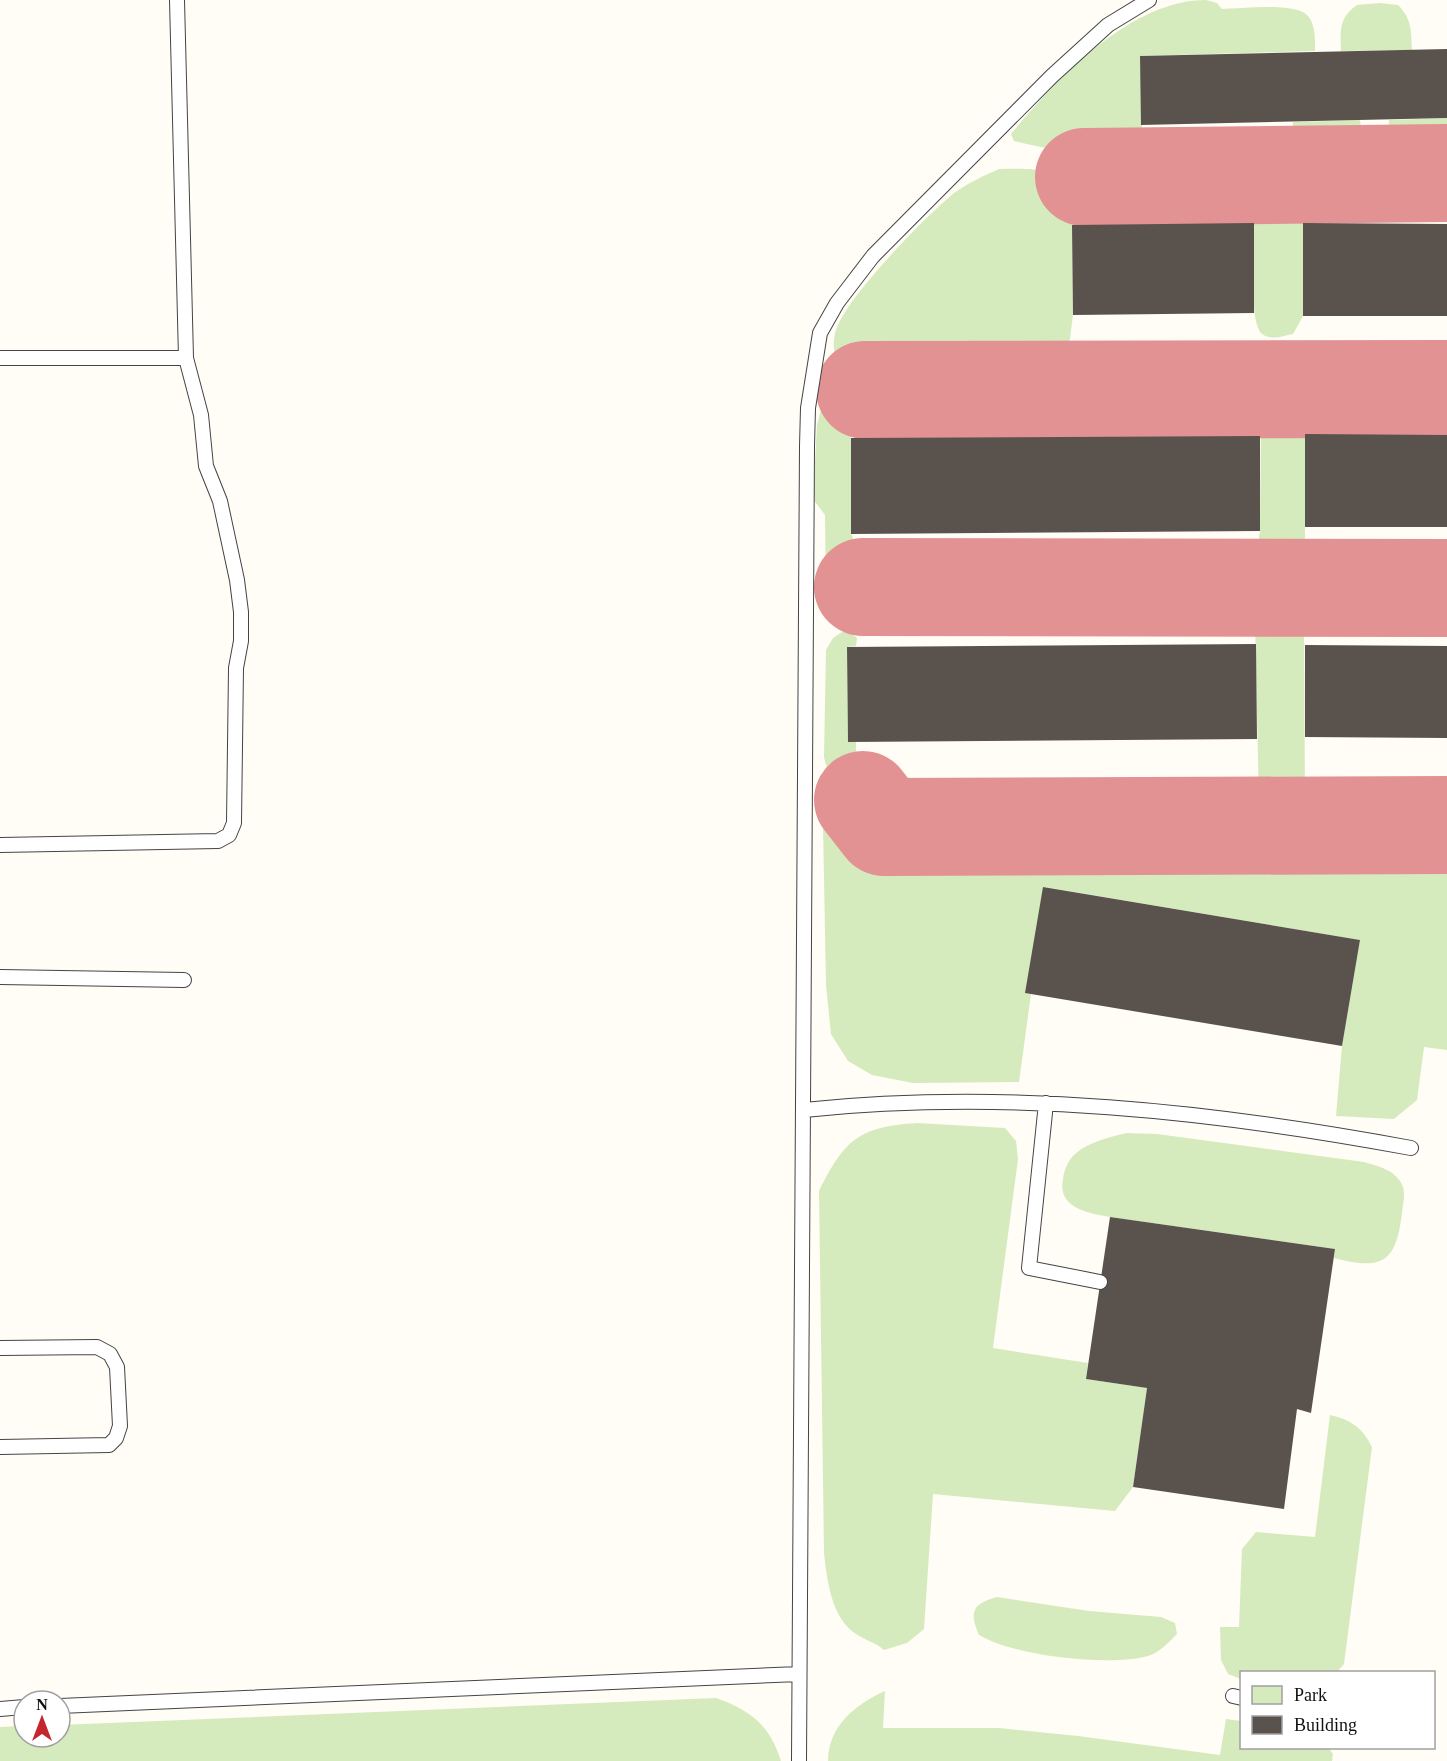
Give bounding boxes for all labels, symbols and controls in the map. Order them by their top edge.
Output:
legend [1240,1671,1435,1749]
text: Park [1294,1685,1327,1705]
north arrow [12,1689,72,1749]
text: N [36,1696,48,1713]
text: Building [1294,1715,1357,1735]

